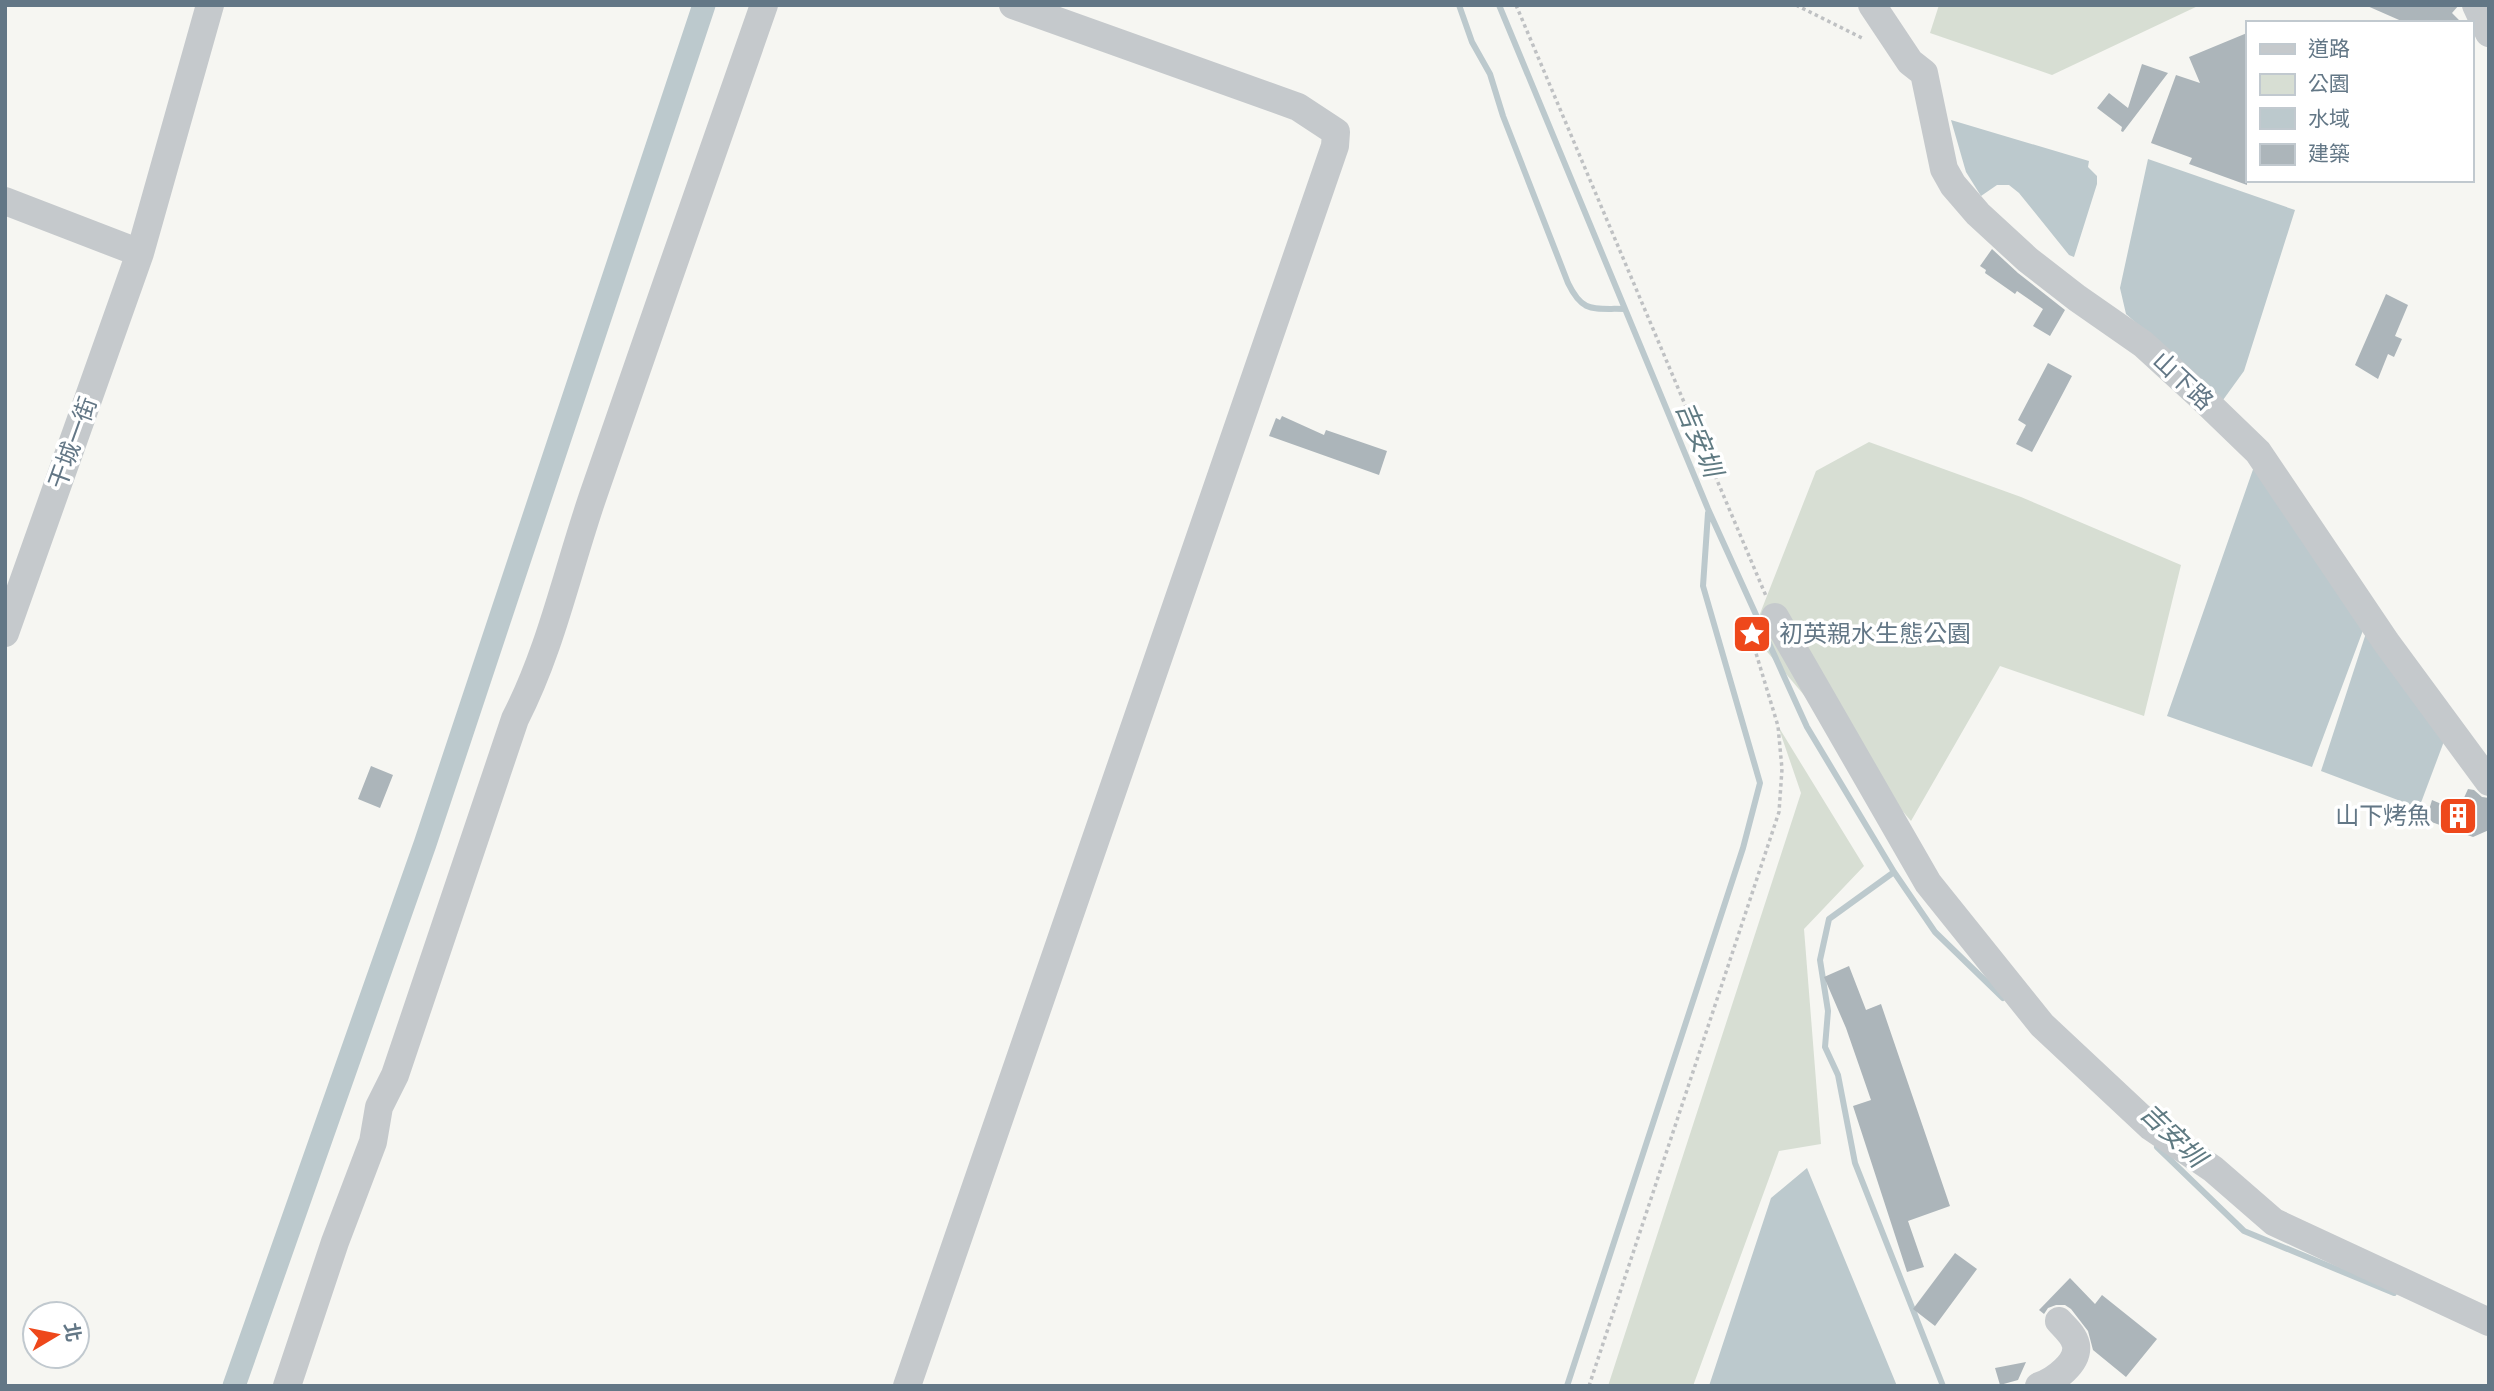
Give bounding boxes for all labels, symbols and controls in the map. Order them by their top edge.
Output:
legend [2246,21,2473,182]
text: 道路 [2308,36,2350,61]
text: 公園 [2308,71,2350,96]
text: 水域 [2308,106,2350,131]
text: 建築 [2308,141,2350,166]
street label: 山下路 [2147,346,2219,416]
street label: 干城一街 [43,393,103,493]
water label: 吉安圳 [1669,397,1730,485]
place icon: 初英親水生態公園 [1731,613,1773,655]
place label: 初英親水生態公園 [1779,620,1971,648]
building icon: 山下烤魚 [2437,795,2479,837]
place label: 山下烤魚 [2335,802,2431,830]
water label: 吉安圳 [2134,1097,2214,1176]
north arrow [21,1300,91,1370]
text: 北 [59,1321,85,1343]

